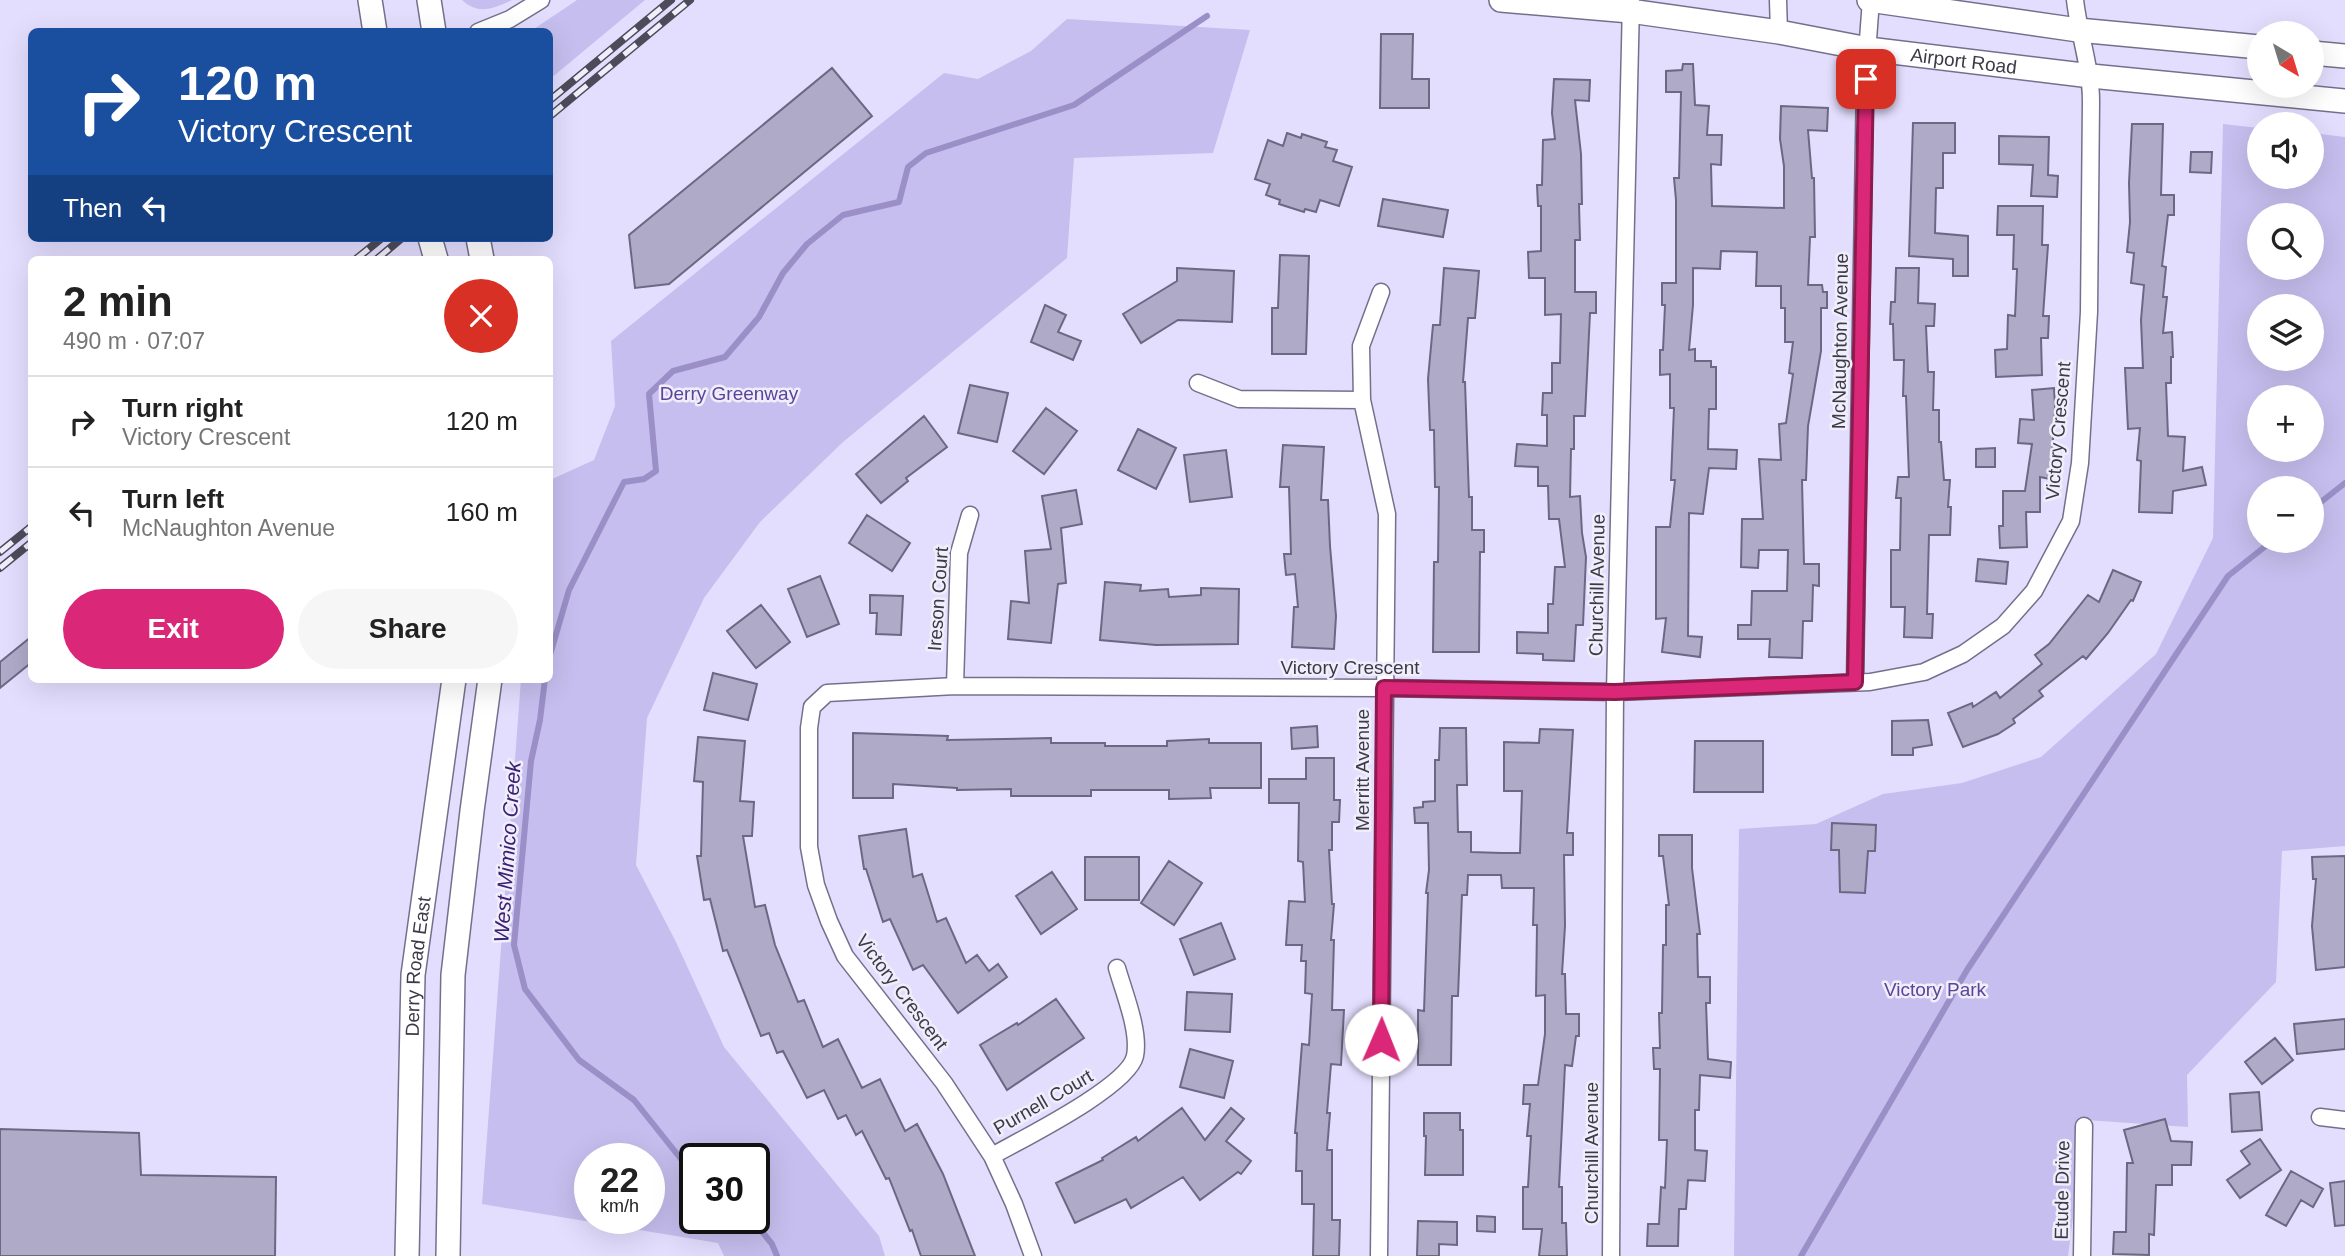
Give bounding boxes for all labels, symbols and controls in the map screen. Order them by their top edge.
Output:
north arrow [2247,21,2324,98]
map controls [2247,21,2324,553]
street label: Airport Road [1909,44,2018,77]
pin [1836,49,1896,109]
icon: right [63,56,154,147]
text: 120 m [178,56,317,110]
icon: arrive [1847,60,1885,98]
button: sound [2247,112,2324,189]
text: Victory Crescent [178,113,412,149]
icon: left [136,189,174,227]
text: Then [63,193,122,223]
button: search [2247,203,2324,280]
street label: McNaughton Avenue [1828,253,1852,429]
text: 2 min [63,278,173,325]
button: close [444,279,518,353]
button: layers [2247,294,2324,371]
text: 490 m · 07:07 [63,328,205,354]
street label: Victory Crescent [2041,360,2075,501]
park label: Derry Greenway [660,383,799,404]
button: + [2247,385,2324,462]
text: Turn right [122,393,243,423]
icon: right [63,403,101,441]
text: 120 m [446,406,518,436]
text: Victory Crescent [122,424,290,450]
button: − [2247,476,2324,553]
text: Turn left [122,484,224,514]
icon: left [63,494,101,532]
text: 160 m [446,497,518,527]
street label: Churchill Avenue [1585,514,1609,656]
text: McNaughton Avenue [122,515,335,541]
street label: Ireson Court [924,545,952,652]
button: Exit [63,589,284,669]
button: Share [298,589,518,669]
street label: Victory Crescent [1280,657,1420,678]
street label: Merritt Avenue [1352,709,1373,831]
water label: West Mimico Creek [489,759,525,943]
street label: Derry Road East [401,894,434,1037]
street label: Victory Crescent [852,930,953,1054]
park label: Victory Park [1884,979,1987,1000]
position arrow [1344,1003,1418,1077]
street label: Purnell Court [990,1065,1097,1139]
street label: Churchill Avenue [1581,1082,1602,1224]
street label: Etude Drive [2051,1140,2073,1240]
speed limit sign: 30 [679,1143,770,1234]
text: 22 [600,1160,639,1199]
text: km/h [600,1196,639,1216]

